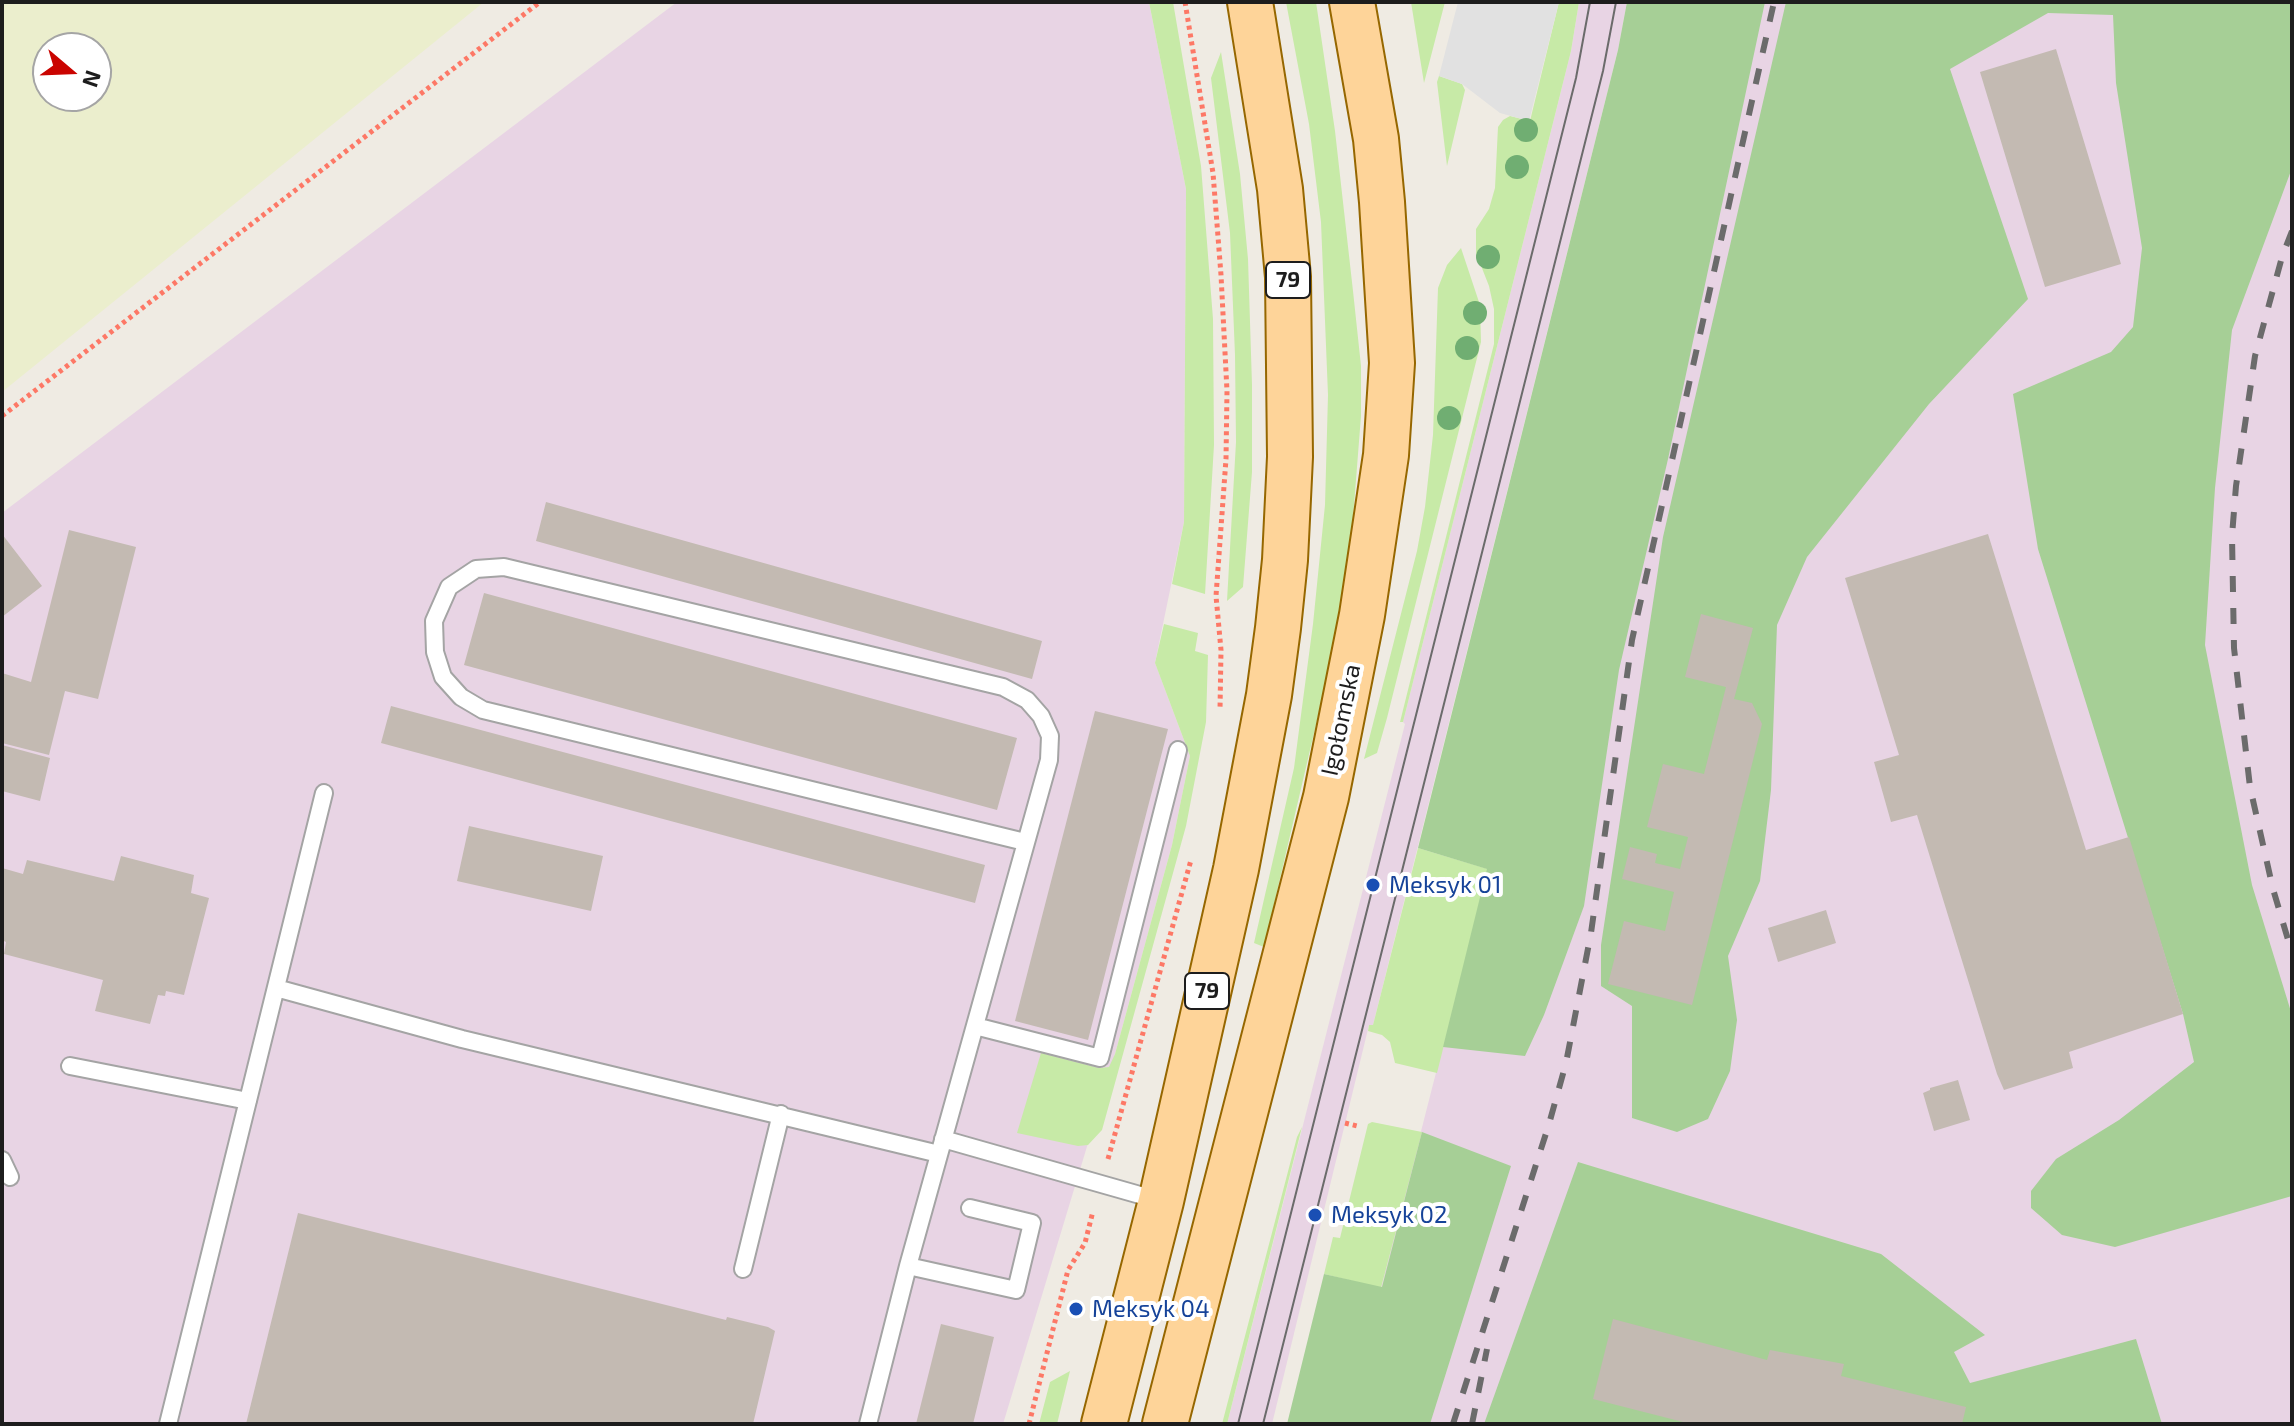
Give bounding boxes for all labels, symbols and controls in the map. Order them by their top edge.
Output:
north arrow [32,32,112,112]
text: N [78,67,108,91]
road number: 79 [1266,262,1310,298]
street label: Igołomska [1315,662,1367,778]
place label: Meksyk 01 [1389,871,1502,899]
marker: Meksyk 01 [1364,876,1382,894]
road number: 79 [1185,973,1229,1009]
place label: Meksyk 02 [1331,1201,1447,1229]
marker: Meksyk 02 [1306,1206,1324,1224]
place label: Meksyk 04 [1092,1295,1210,1323]
marker: Meksyk 04 [1067,1300,1085,1318]

